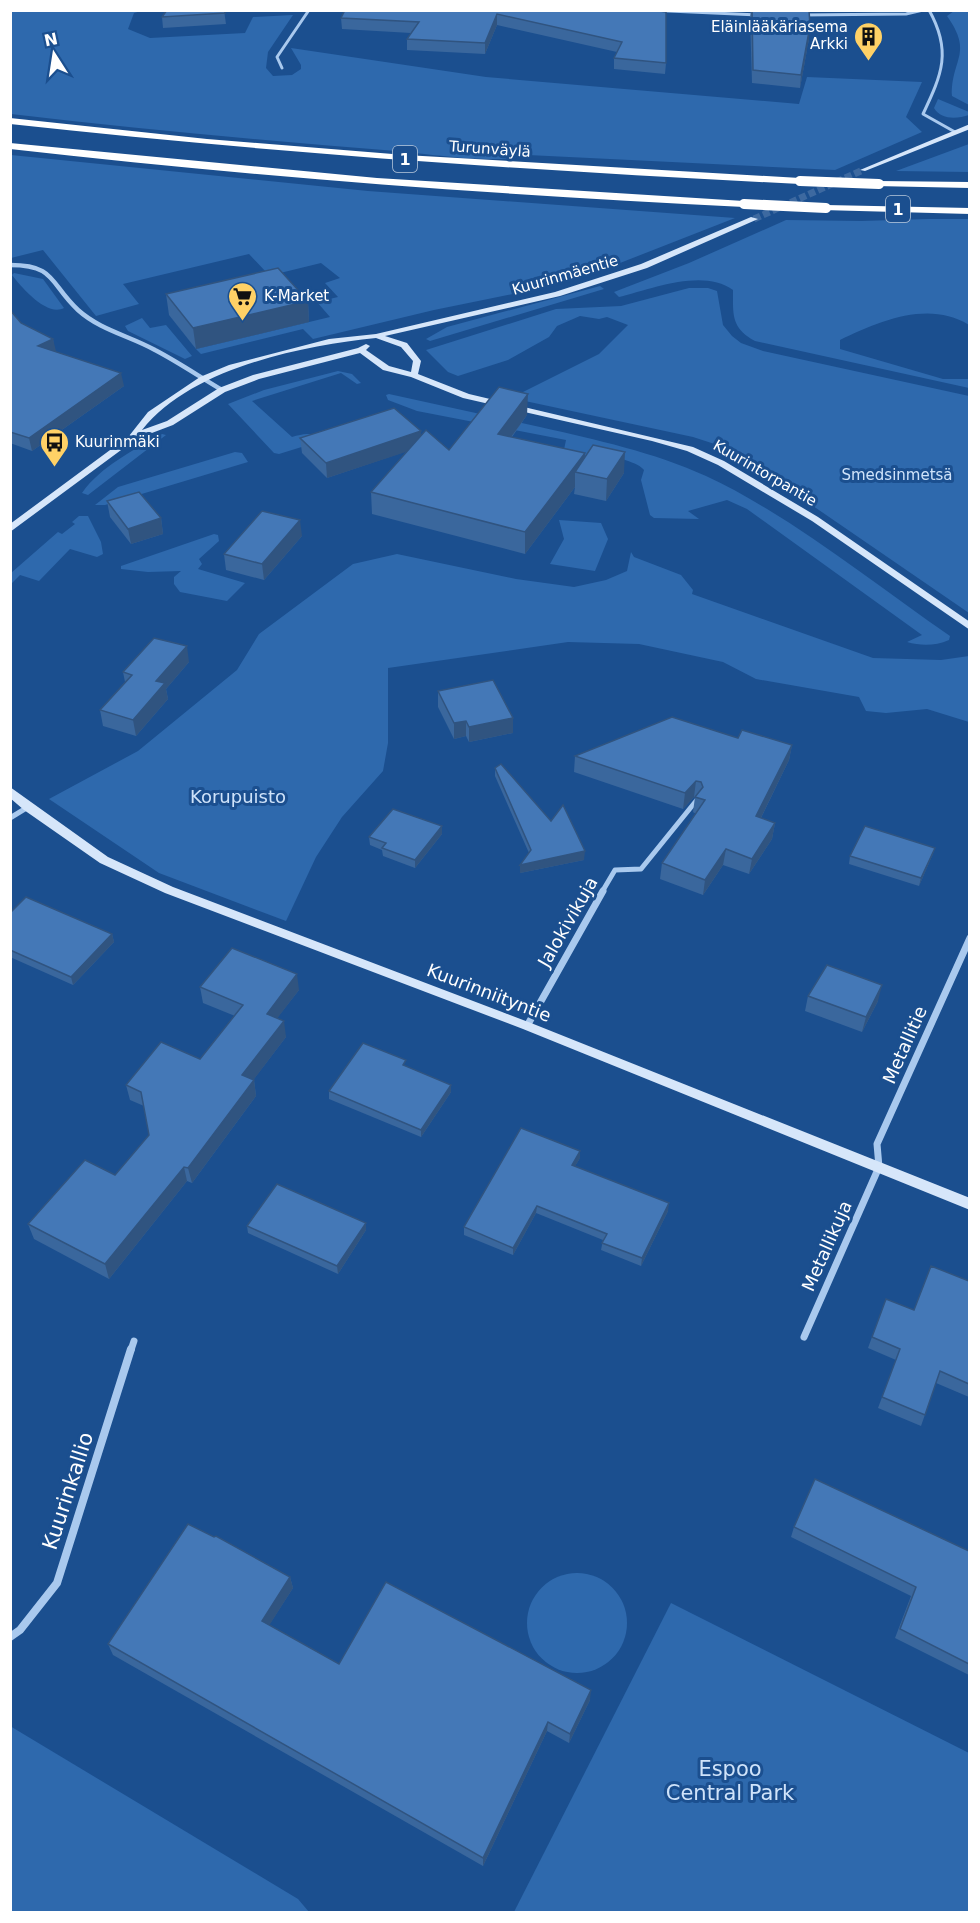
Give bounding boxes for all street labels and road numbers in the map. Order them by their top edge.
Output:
street label: Turunväylä [448,137,531,161]
road number: 1 [393,146,417,172]
road number: 1 [886,196,910,222]
street label: Kuurinmäentie [510,251,620,299]
street label: Kuurintorpantie [710,436,820,510]
street label: Jalokivikuja [533,873,602,971]
street label: Kuurinniityntie [424,959,554,1026]
street label: Metallitie [878,1003,931,1087]
street label: Metallikuja [797,1197,856,1294]
street label: Kuurinkallio [38,1429,98,1553]

